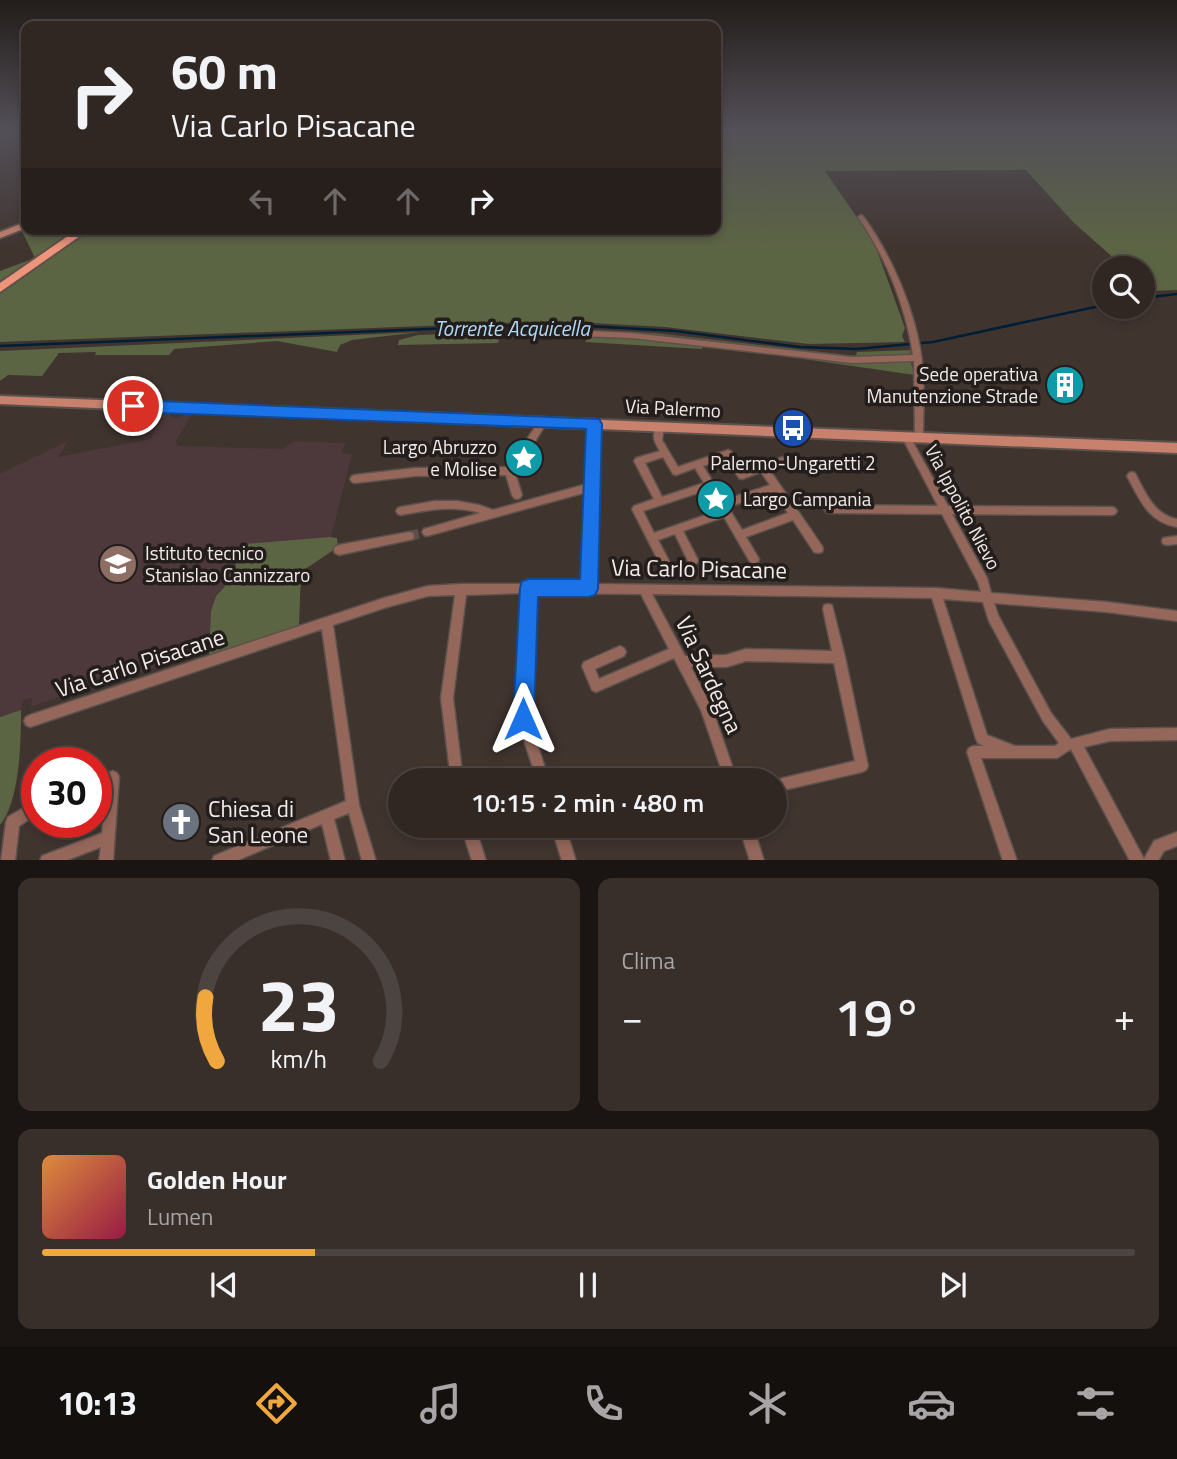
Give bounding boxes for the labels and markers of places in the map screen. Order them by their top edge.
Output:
place label: Sede operativa Manutenzione Strade [866,359,1038,410]
building icon: Sede operativa Manutenzione Strade [1044,364,1086,406]
pin [103,376,163,436]
bus stop icon: Palermo-Ungaretti 2 [772,407,814,449]
place label: Largo Abruzzo e Molise [383,432,497,483]
place icon: Largo Abruzzo e Molise [503,437,545,479]
place label: Palermo-Ungaretti 2 [710,448,876,477]
place icon: Largo Campania [695,478,737,520]
place label: Largo Campania [743,484,872,513]
place label: Istituto tecnico Stanislao Cannizzaro [145,538,310,589]
school or university icon: Istituto tecnico Stanislao Cannizzaro [97,543,139,585]
place label: Chiesa di San Leone [208,791,308,852]
church icon: Chiesa di San Leone [160,801,202,843]

